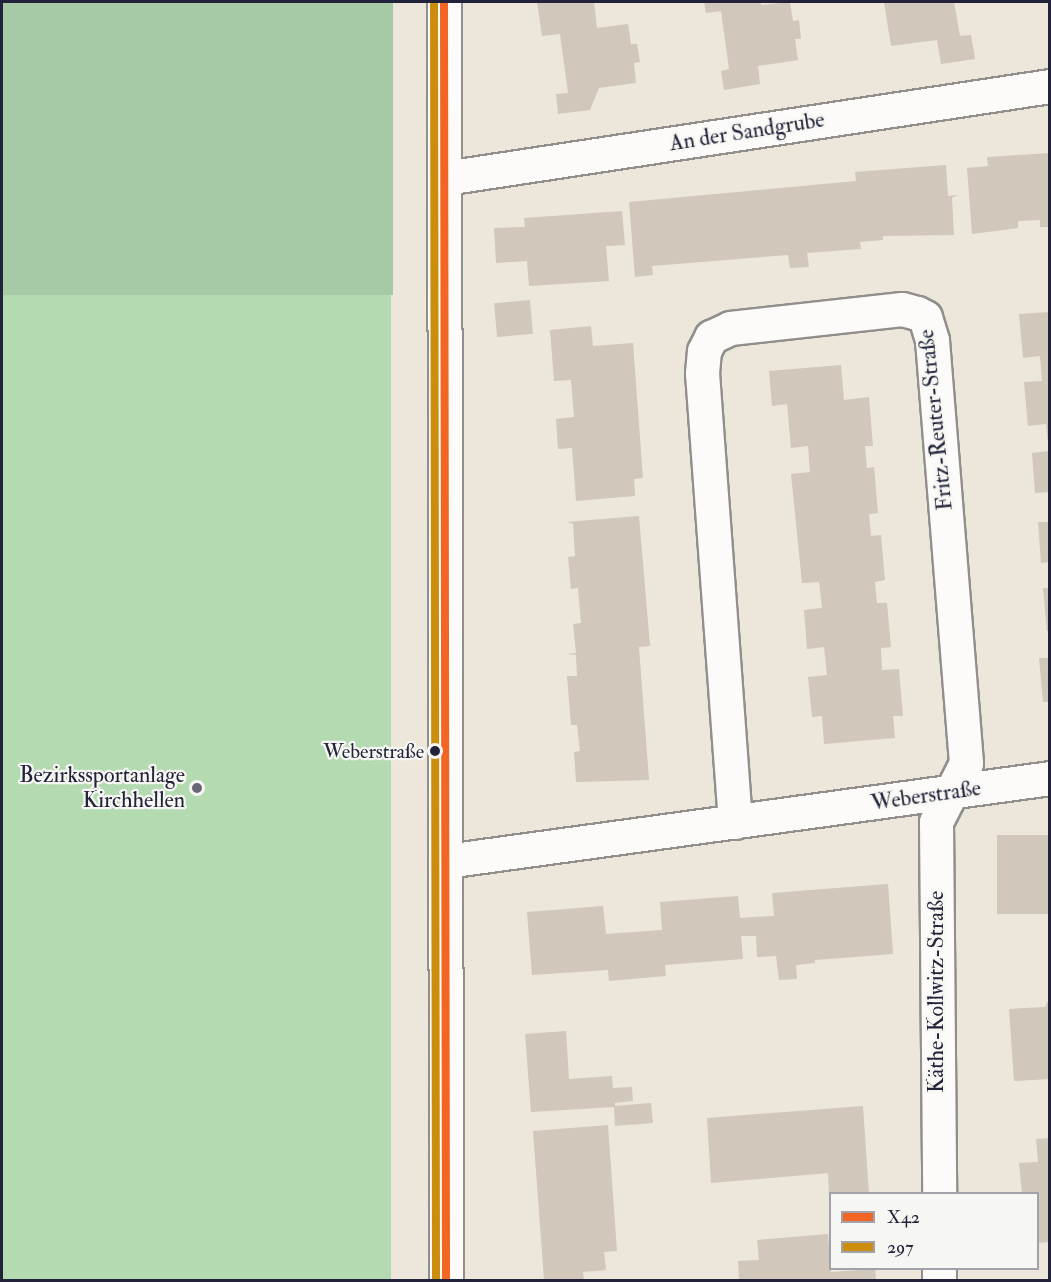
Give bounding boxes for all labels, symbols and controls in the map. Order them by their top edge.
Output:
street label: An der Sandgrube [668,107,826,157]
street label: Fritz-Reuter-Straße [913,328,959,512]
place label: Weberstraße [323,739,424,763]
marker: Weberstraße [429,745,441,757]
place label: Bezirkssportanlage Kirchhellen [19,762,185,813]
street label: Weberstraße [869,775,983,817]
marker: Bezirkssportanlage Kirchhellen [190,781,204,795]
street label: Käthe-Kollwitz-Straße [924,891,950,1093]
legend [829,1192,1039,1270]
text: X42 [887,1206,920,1229]
text: 297 [887,1236,914,1259]

